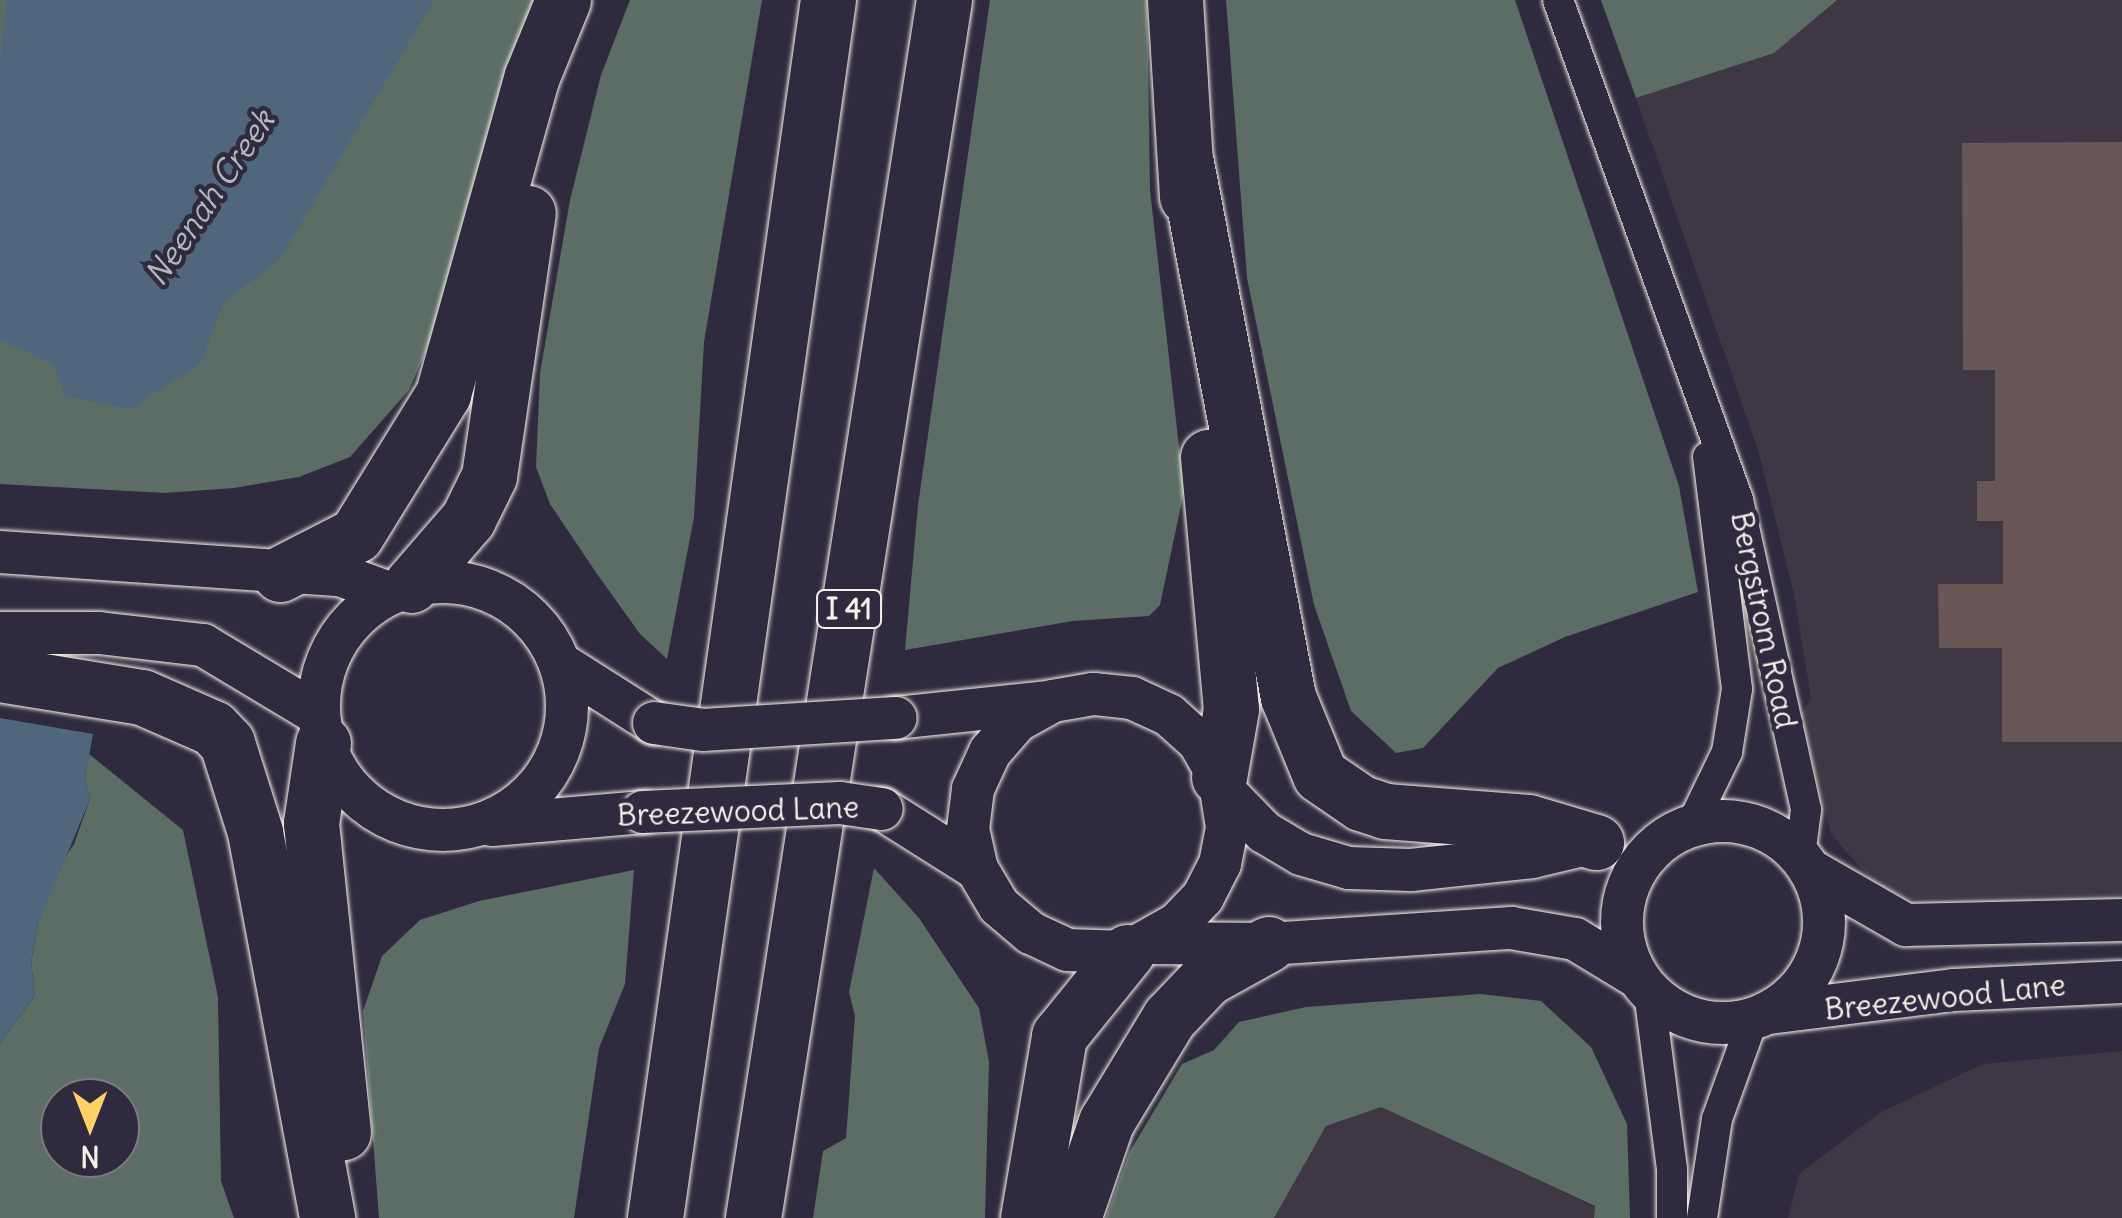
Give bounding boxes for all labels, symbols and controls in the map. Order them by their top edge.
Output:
water label: Neenah Creek [137,103,283,293]
street label: Bergstrom Road [1723,508,1805,732]
road number: I 41 [814,586,884,632]
street label: Breezewood Lane [616,789,860,833]
street label: Breezewood Lane [1823,966,2067,1028]
north arrow [40,1078,140,1178]
text: N [80,1138,100,1174]

